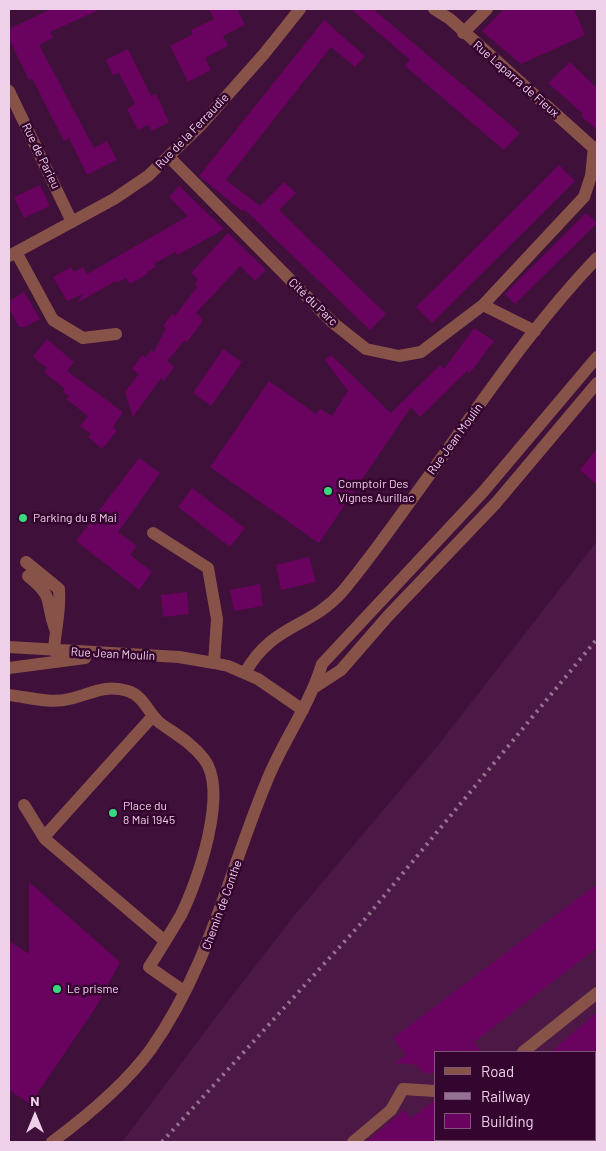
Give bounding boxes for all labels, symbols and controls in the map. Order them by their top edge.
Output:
street label: Rue Laparra de Fieux [470,38,562,120]
street label: Rue de la Ferraudie [152,90,232,172]
street label: Rue de Parieu [19,121,63,191]
street label: Cité du Parc [286,275,340,329]
street label: Rue Jean Moulin [424,401,486,477]
place label: Comptoir Des Vignes Aurillac [338,477,414,505]
marker: Comptoir Des Vignes Aurillac [322,485,334,497]
place label: Parking du 8 Mai [33,511,117,525]
marker: Parking du 8 Mai [17,512,29,524]
street label: Rue Jean Moulin [70,645,156,663]
place label: Place du 8 Mai 1945 [123,799,175,827]
marker: Place du 8 Mai 1945 [107,807,119,819]
street label: Chemin de Conthe [199,858,245,952]
place label: Le prisme [67,982,119,996]
marker: Le prisme [51,983,63,995]
legend [434,1051,596,1141]
text: Road [481,1062,514,1080]
text: Railway [481,1087,530,1105]
north arrow [10,1091,60,1141]
text: N [30,1092,40,1109]
text: Building [481,1112,534,1130]

